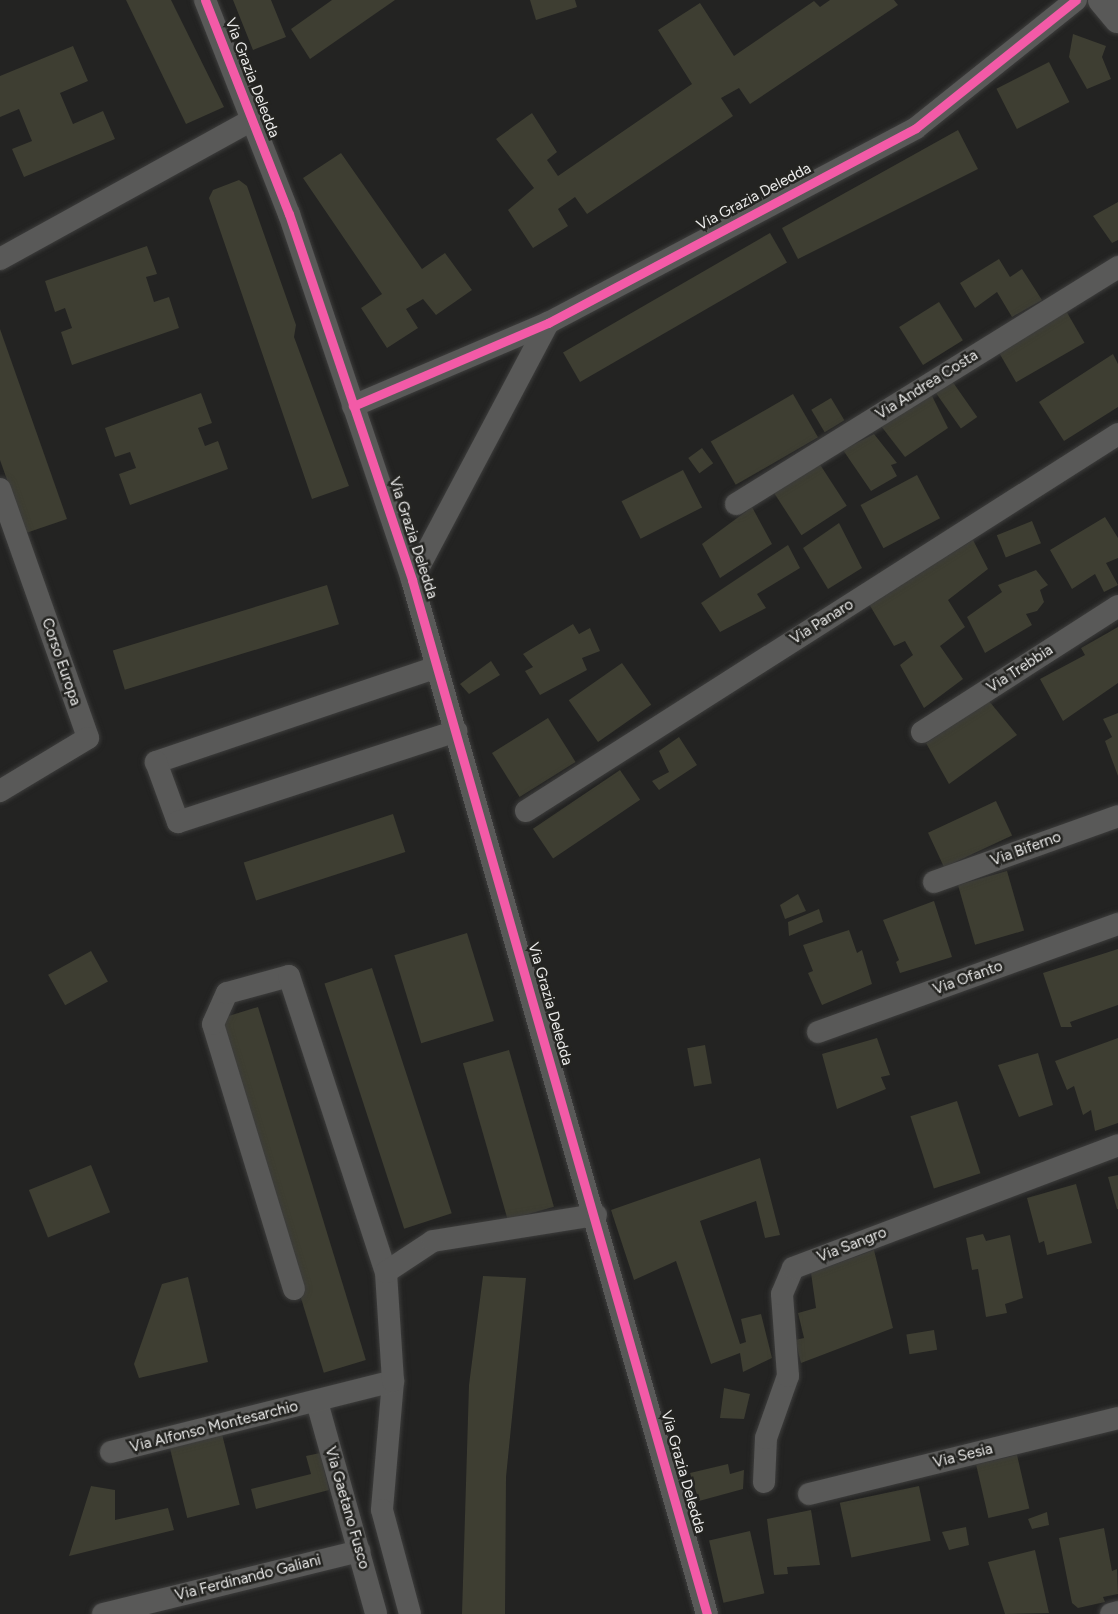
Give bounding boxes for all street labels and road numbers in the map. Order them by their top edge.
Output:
street label: Via Grazia Deledda [221,16,283,140]
street label: Via Grazia Deledda [694,159,814,235]
street label: Via Andrea Costa [873,346,981,424]
street label: Via Grazia Deledda [385,475,441,601]
street label: Via Panaro [787,596,857,648]
street label: Corso Europa [38,616,84,708]
street label: Via Trebbia [984,641,1056,697]
street label: Via Biferno [988,828,1064,870]
street label: Via Grazia Deledda [524,941,576,1067]
street label: Via Ofanto [931,957,1005,999]
street label: Via Sangro [815,1224,889,1266]
street label: Via Alfonso Montesarchio [128,1397,300,1457]
street label: Via Grazia Deledda [657,1409,709,1535]
street label: Via Sesia [931,1440,995,1472]
street label: Via Gaetano Fusco [321,1445,373,1571]
street label: Via Ferdinando Galiani [173,1551,323,1605]

